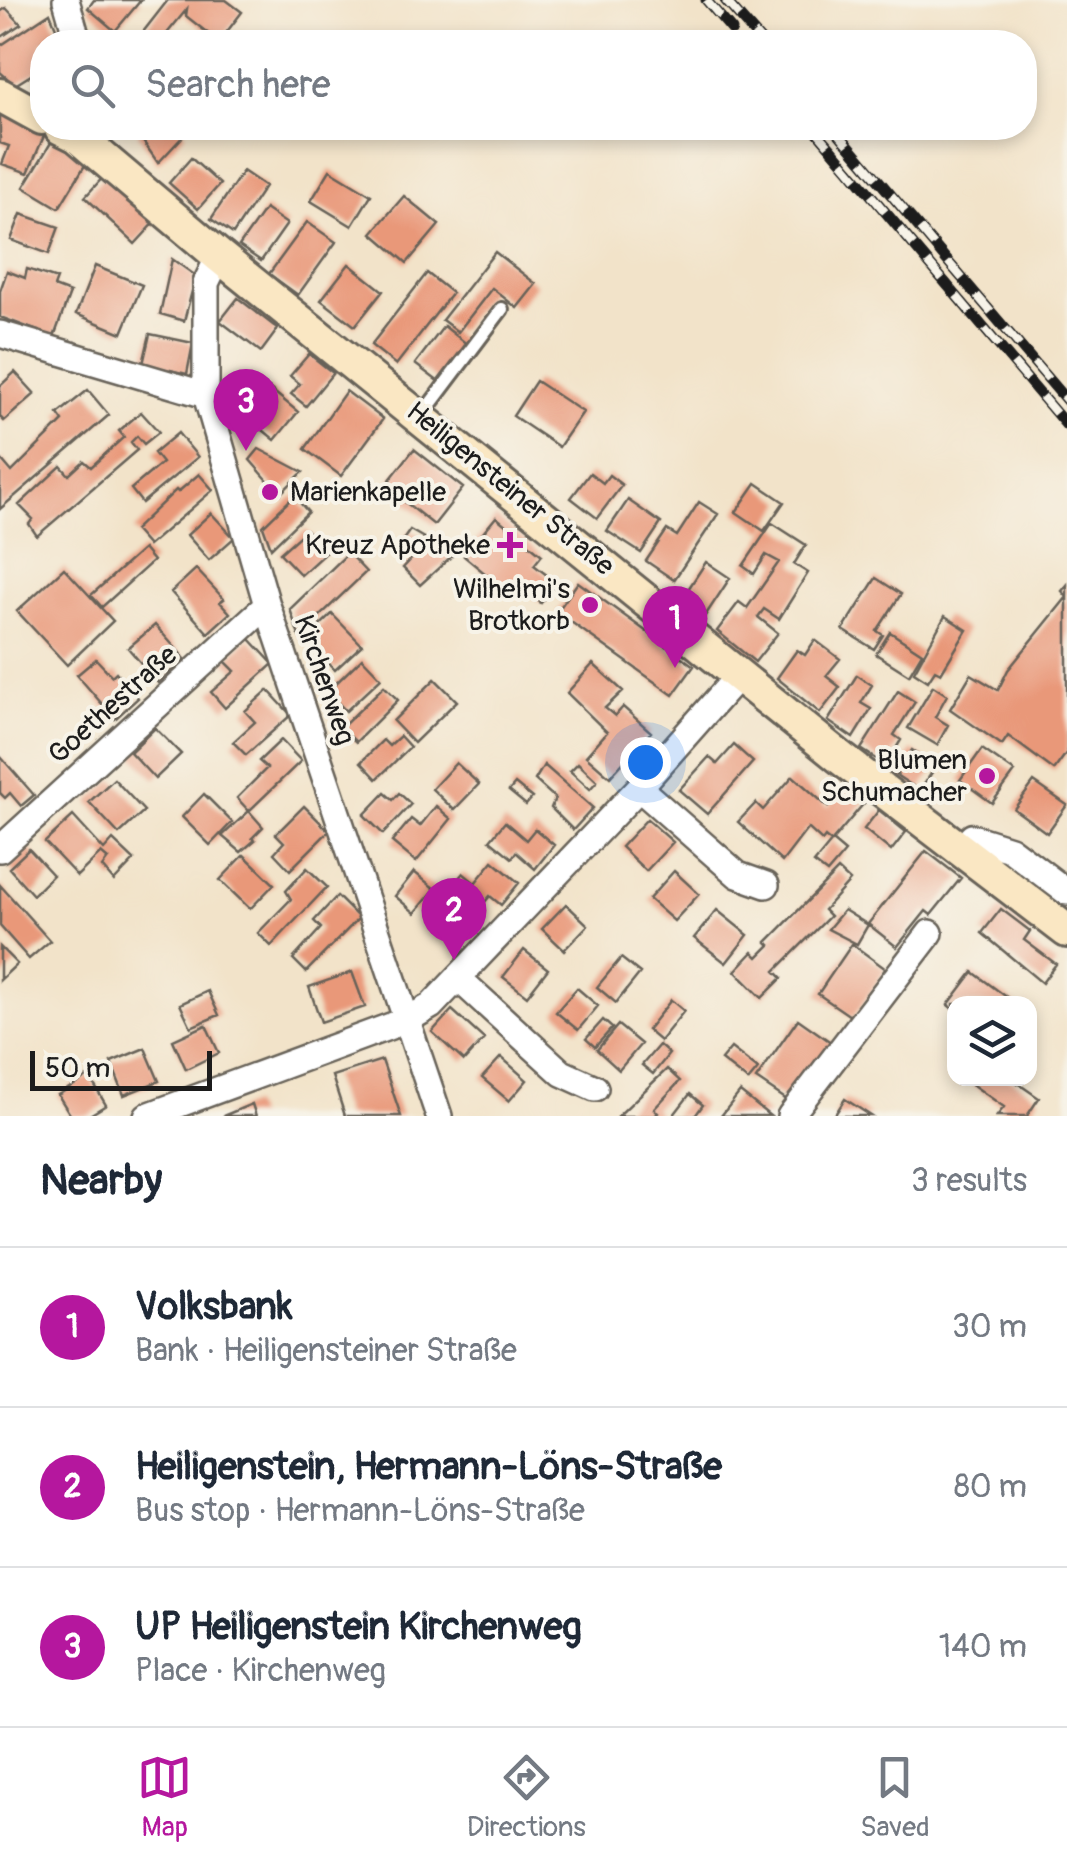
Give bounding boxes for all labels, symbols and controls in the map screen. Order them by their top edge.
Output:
search box [30,30,1037,140]
icon: search [65,58,120,113]
text: Search here [145,61,331,109]
pin: 3 [214,368,278,451]
street label: Heiligensteiner Straße [399,394,621,584]
place label: Marienkapelle [290,475,446,510]
marker: Marienkapelle [259,481,281,503]
place label: Kreuz Apotheke [305,528,490,563]
marker: Kreuz Apotheke [499,534,521,556]
place label: Wilhelmi's Brotkorb [453,572,570,639]
pin: 1 [642,586,708,668]
marker: Wilhelmi's Brotkorb [579,594,601,616]
street label: Kirchenweg [285,610,363,750]
street label: Goethestraße [41,638,185,772]
your location [620,737,671,788]
place label: Blumen Schumacher [821,743,967,810]
marker: Blumen Schumacher [976,765,998,787]
pin: 2 [422,878,486,960]
map controls [947,996,1037,1086]
button: layers [947,996,1037,1086]
scale bar [30,1046,212,1090]
text: 50 m [45,1051,110,1086]
text: Nearby [40,1155,162,1207]
text: 3 results [911,1161,1027,1201]
text: Volksbank [135,1283,293,1331]
text: 1 [66,1307,79,1347]
text: 30 m [952,1307,1027,1347]
text: Bank · Heiligensteiner Straße [135,1331,517,1371]
text: Heiligenstein, Hermann-Löns-Straße [135,1443,722,1491]
text: 2 [64,1467,81,1507]
text: 80 m [954,1467,1027,1507]
text: Bus stop · Hermann-Löns-Straße [135,1491,585,1531]
text: UP Heiligenstein Kirchenweg [135,1603,582,1651]
text: 3 [64,1627,81,1667]
text: 140 m [939,1627,1027,1667]
text: Place · Kirchenweg [135,1651,386,1691]
tab: Map [137,1750,192,1845]
tab: Directions [467,1750,586,1845]
tab: Saved [860,1750,930,1845]

